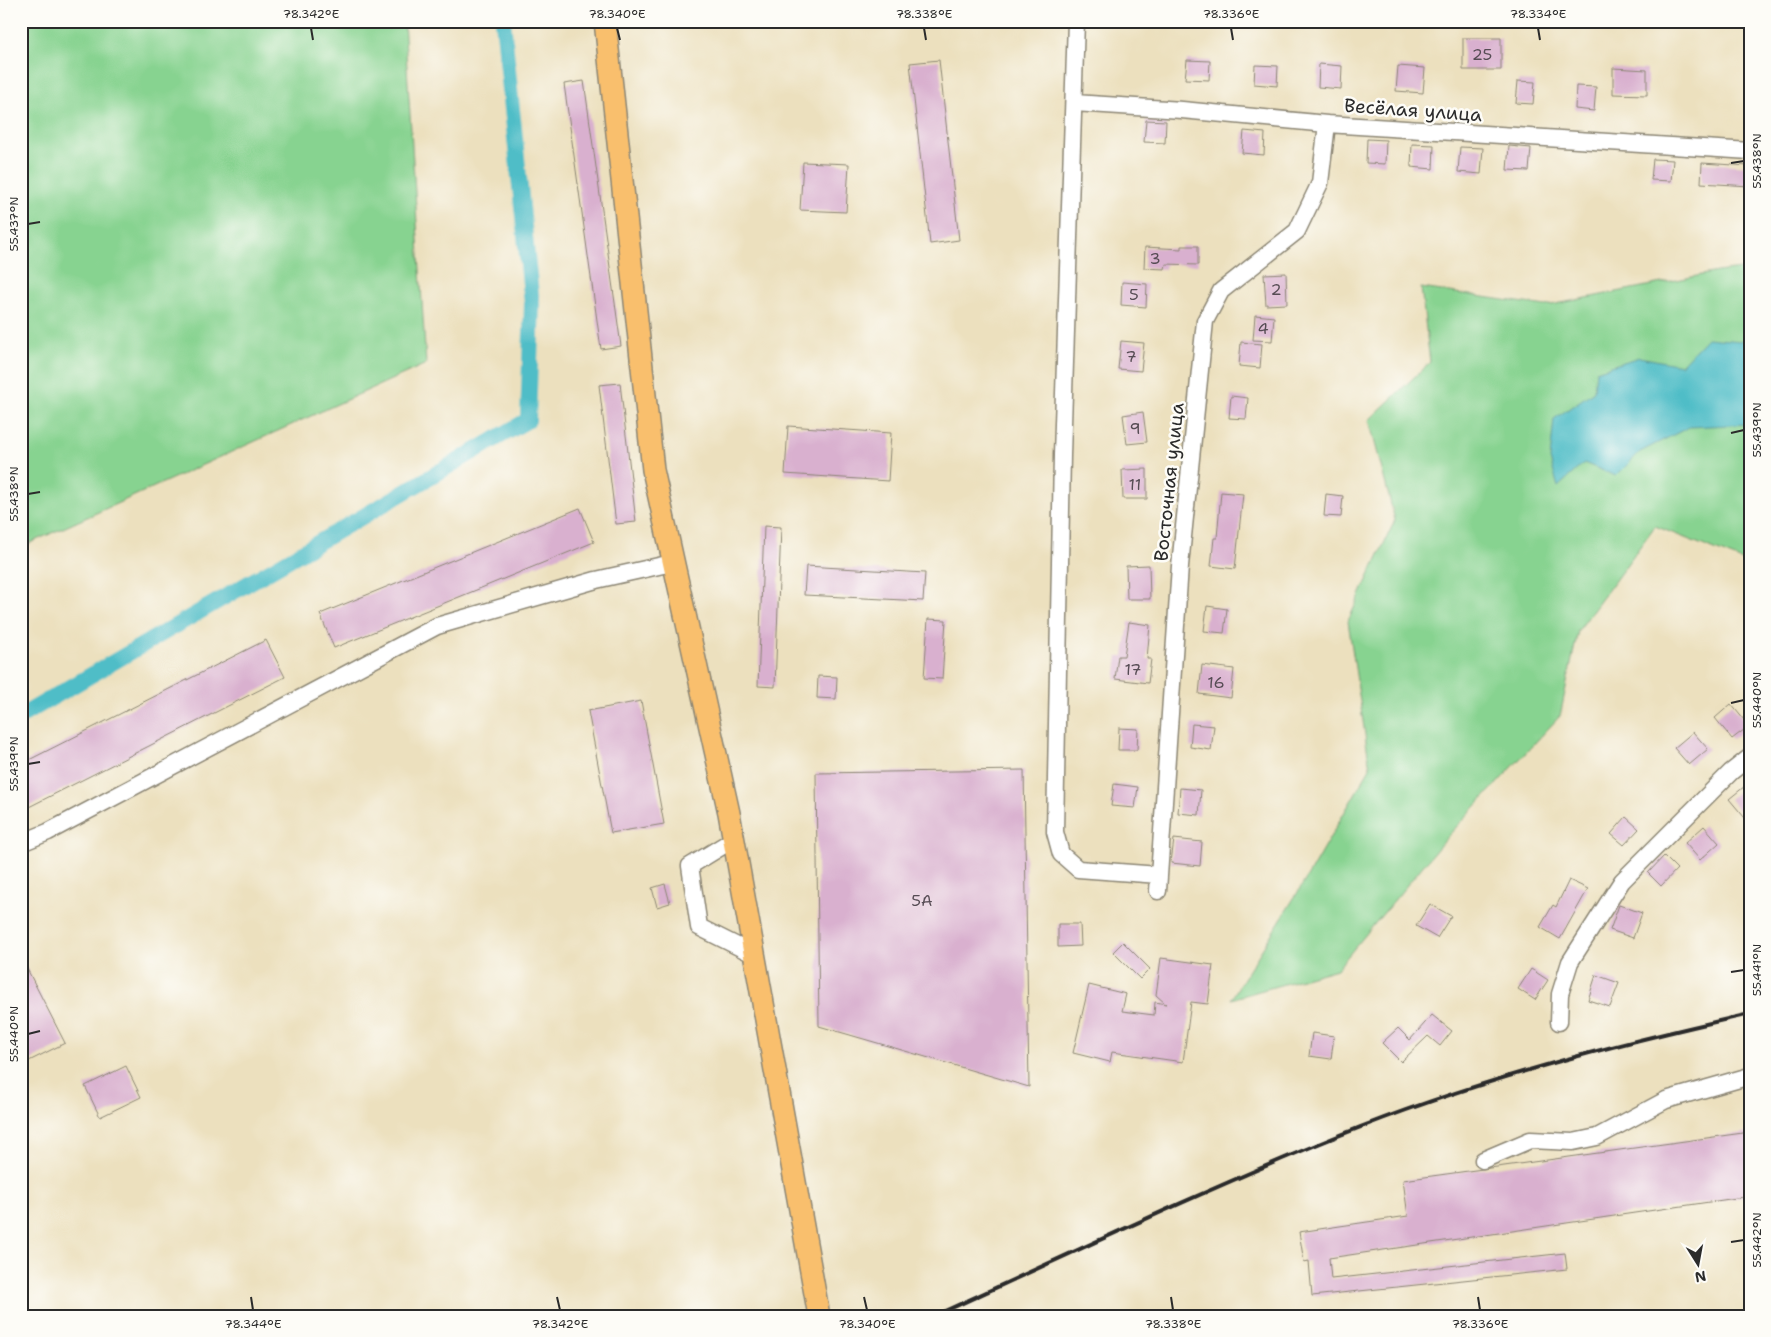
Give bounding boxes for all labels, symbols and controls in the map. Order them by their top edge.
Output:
text: 78.342°E [283,6,339,22]
text: 78.340°E [588,6,646,22]
text: 78.338°E [896,6,952,22]
text: 78.336°E [1203,6,1259,22]
text: 78.334°E [1510,6,1566,22]
house number: 25 [1472,44,1492,65]
street label: Весёлая улица [1343,93,1483,127]
text: 55.438°N [1749,133,1765,189]
text: 55.437°N [6,197,22,251]
house number: 3 [1149,248,1161,269]
house number: 2 [1270,279,1282,300]
house number: 5 [1129,284,1139,305]
house number: 4 [1257,318,1269,339]
house number: 7 [1125,346,1137,367]
street label: Восточная улица [1148,401,1190,563]
text: 55.439°N [1749,402,1765,458]
house number: 9 [1129,418,1141,439]
text: 55.438°N [6,466,22,522]
house number: 11 [1129,474,1141,495]
house number: 17 [1124,659,1142,680]
house number: 16 [1207,672,1225,693]
text: 55.440°N [1749,672,1765,728]
text: 55.439°N [6,736,22,792]
house number: 5А [911,890,933,911]
text: 55.441°N [1749,944,1765,996]
text: 55.440°N [6,1006,22,1062]
text: 55.442°N [1749,1212,1765,1268]
north arrow [1674,1240,1724,1290]
text: N [1693,1267,1708,1287]
text: 78.344°E [225,1316,281,1332]
text: 78.342°E [532,1316,588,1332]
text: 78.340°E [838,1316,896,1332]
text: 78.338°E [1145,1316,1201,1332]
text: 78.336°E [1452,1316,1508,1332]

